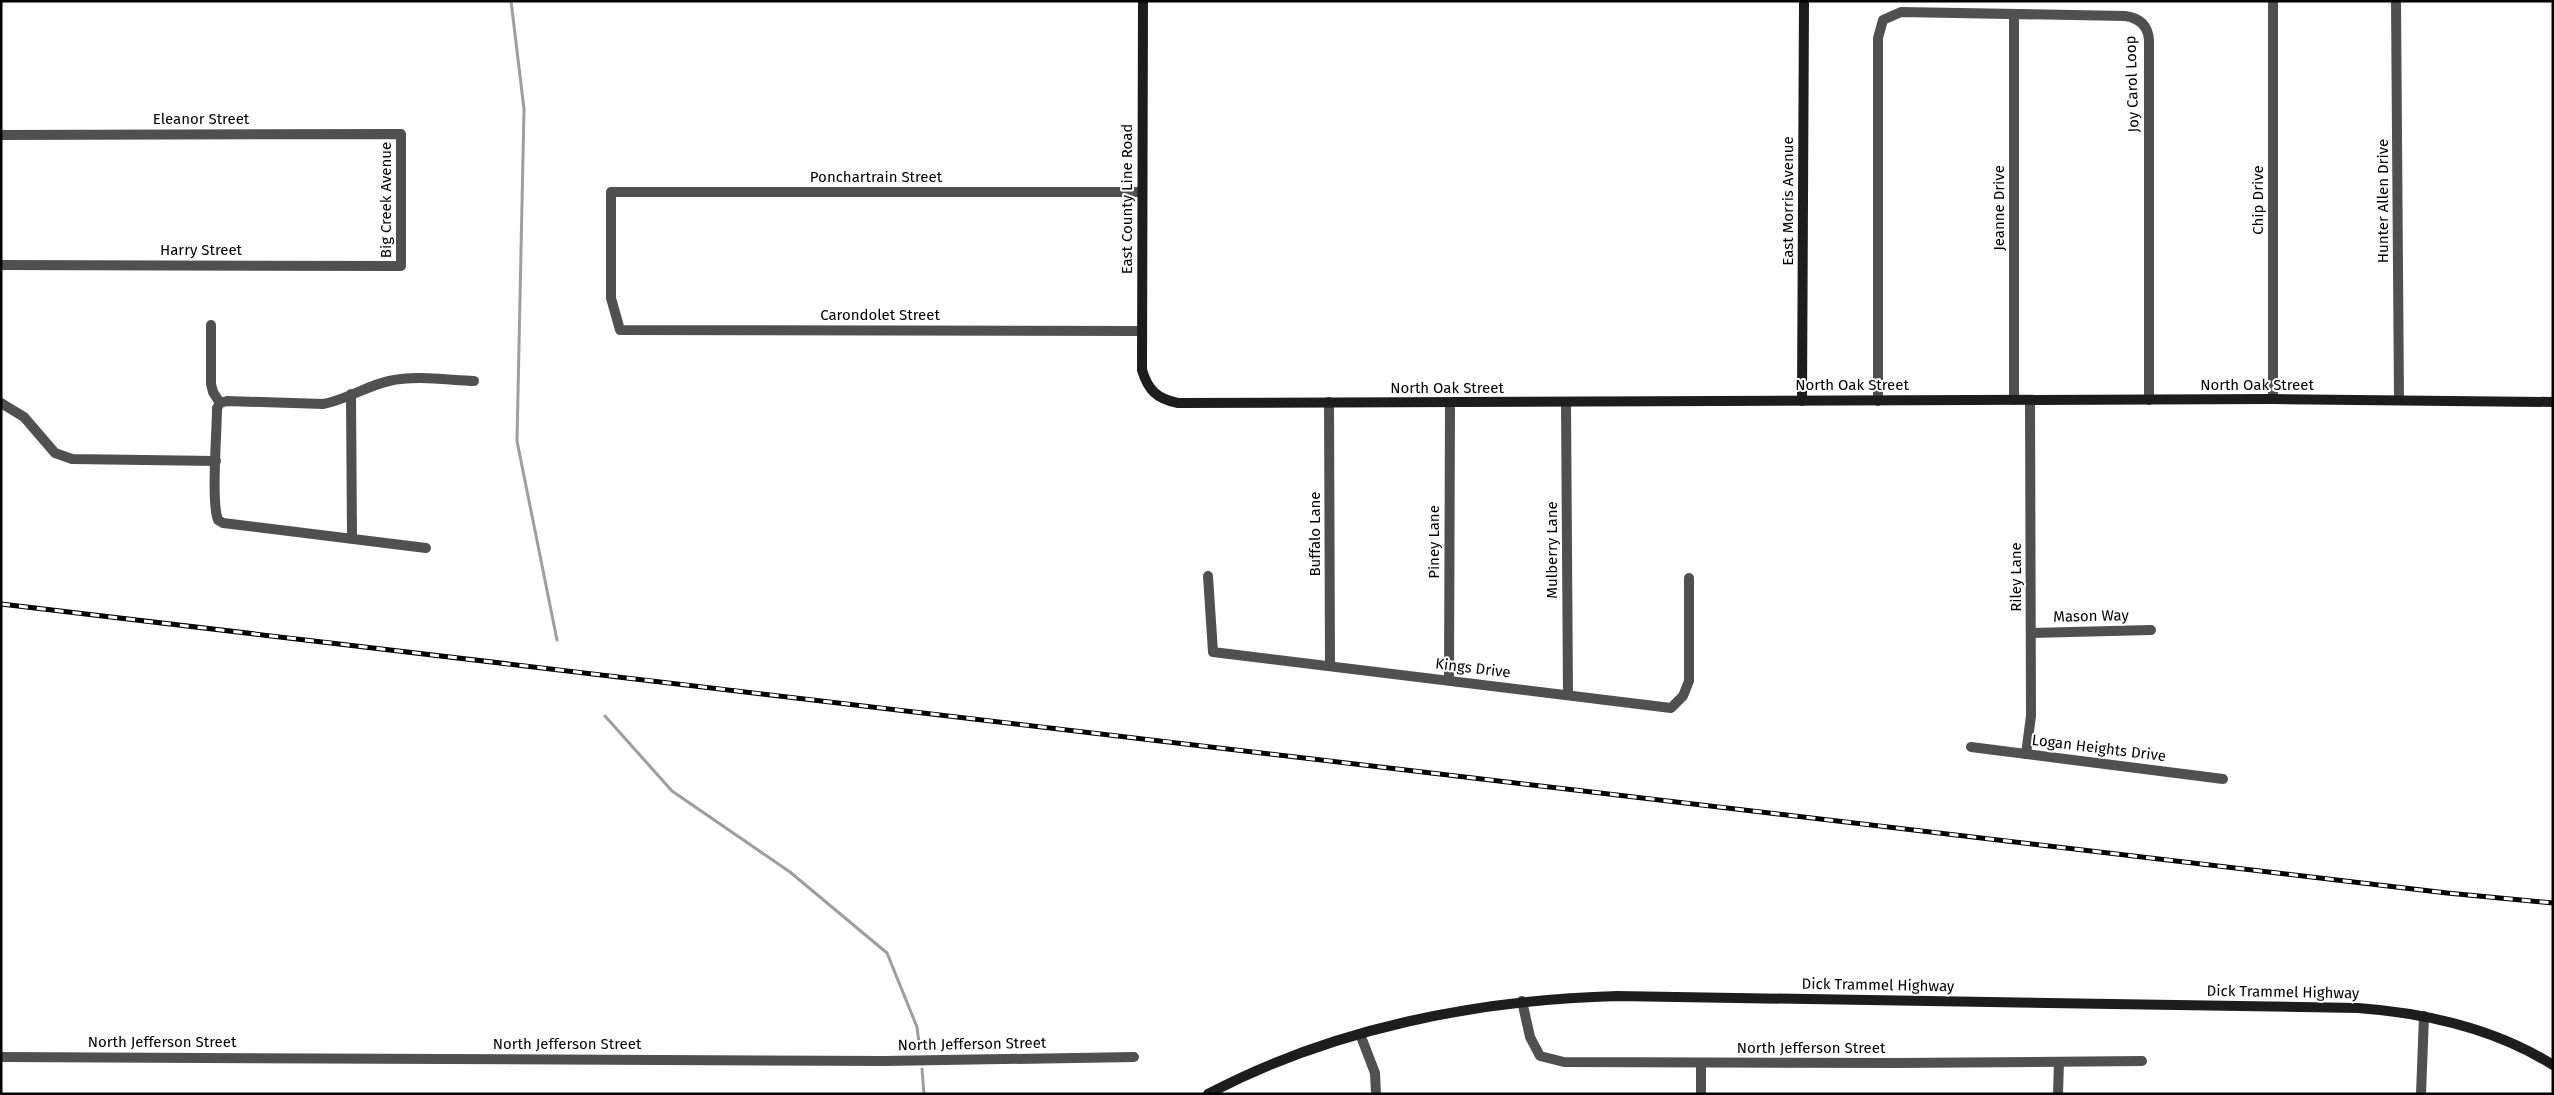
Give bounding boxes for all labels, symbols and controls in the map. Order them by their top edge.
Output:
street label: Joy Carol Loop [2121,35,2143,133]
street label: Eleanor Street [153,110,250,128]
street label: East County Line Road [1118,124,1136,274]
street label: East Morris Avenue [1779,136,1797,266]
street label: Hunter Allen Drive [2374,139,2392,263]
street label: Big Creek Avenue [377,142,395,258]
street label: Jeanne Drive [1990,165,2008,251]
street label: Chip Drive [2249,165,2267,235]
street label: Ponchartrain Street [810,168,943,186]
street label: Harry Street [160,241,243,259]
street label: Carondolet Street [820,306,940,324]
street label: North Oak Street [1795,376,1909,394]
street label: North Oak Street [2200,376,2314,394]
street label: North Oak Street [1390,379,1504,397]
street label: Buffalo Lane [1306,491,1324,577]
street label: Mulberry Lane [1543,501,1561,599]
street label: Piney Lane [1425,505,1443,579]
street label: Riley Lane [2007,542,2025,612]
street label: Mason Way [2053,606,2130,626]
street label: Kings Drive [1434,654,1512,682]
street label: Logan Heights Drive [2031,731,2167,765]
street label: Dick Trammel Highway [1802,975,1955,995]
street label: Dick Trammel Highway [2207,982,2360,1002]
street label: North Jefferson Street [88,1033,237,1051]
street label: North Jefferson Street [898,1034,1047,1054]
street label: North Jefferson Street [493,1035,642,1053]
street label: North Jefferson Street [1737,1039,1886,1057]

